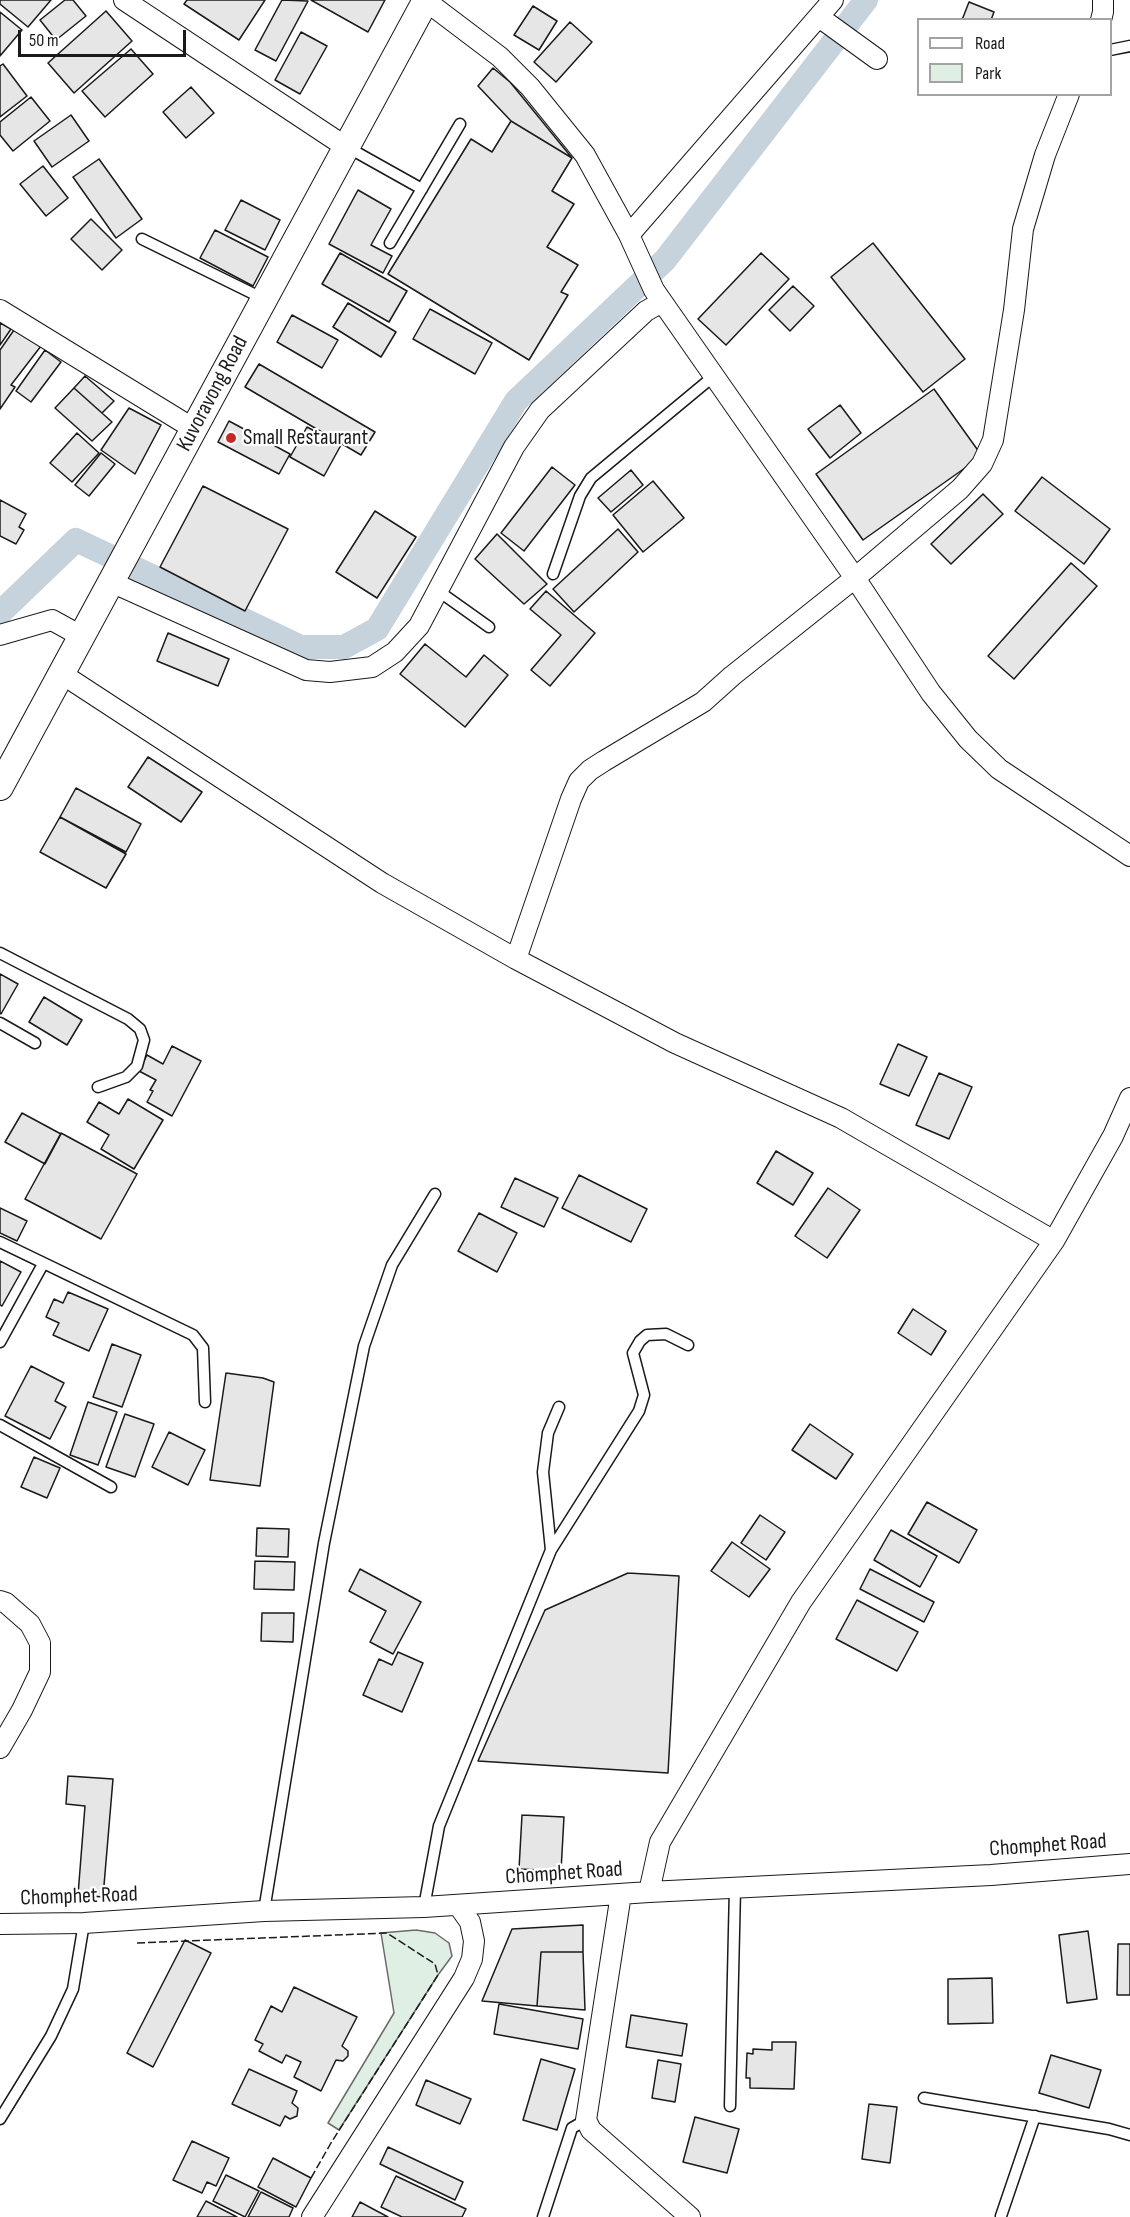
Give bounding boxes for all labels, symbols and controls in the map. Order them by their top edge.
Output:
scale bar [21,18,189,56]
legend [917,18,1112,96]
text: 50 m [29,30,59,51]
text: Road [975,33,1005,54]
text: Park [975,63,1001,84]
street label: Kuvoravong Road [172,332,254,456]
place label: Small Restaurant [243,425,368,451]
marker: Small Restaurant [224,431,238,445]
street label: Chomphet Road [988,1829,1108,1863]
street label: Chomphet Road [504,1857,624,1891]
street label: Chomphet Road [20,1882,138,1912]

